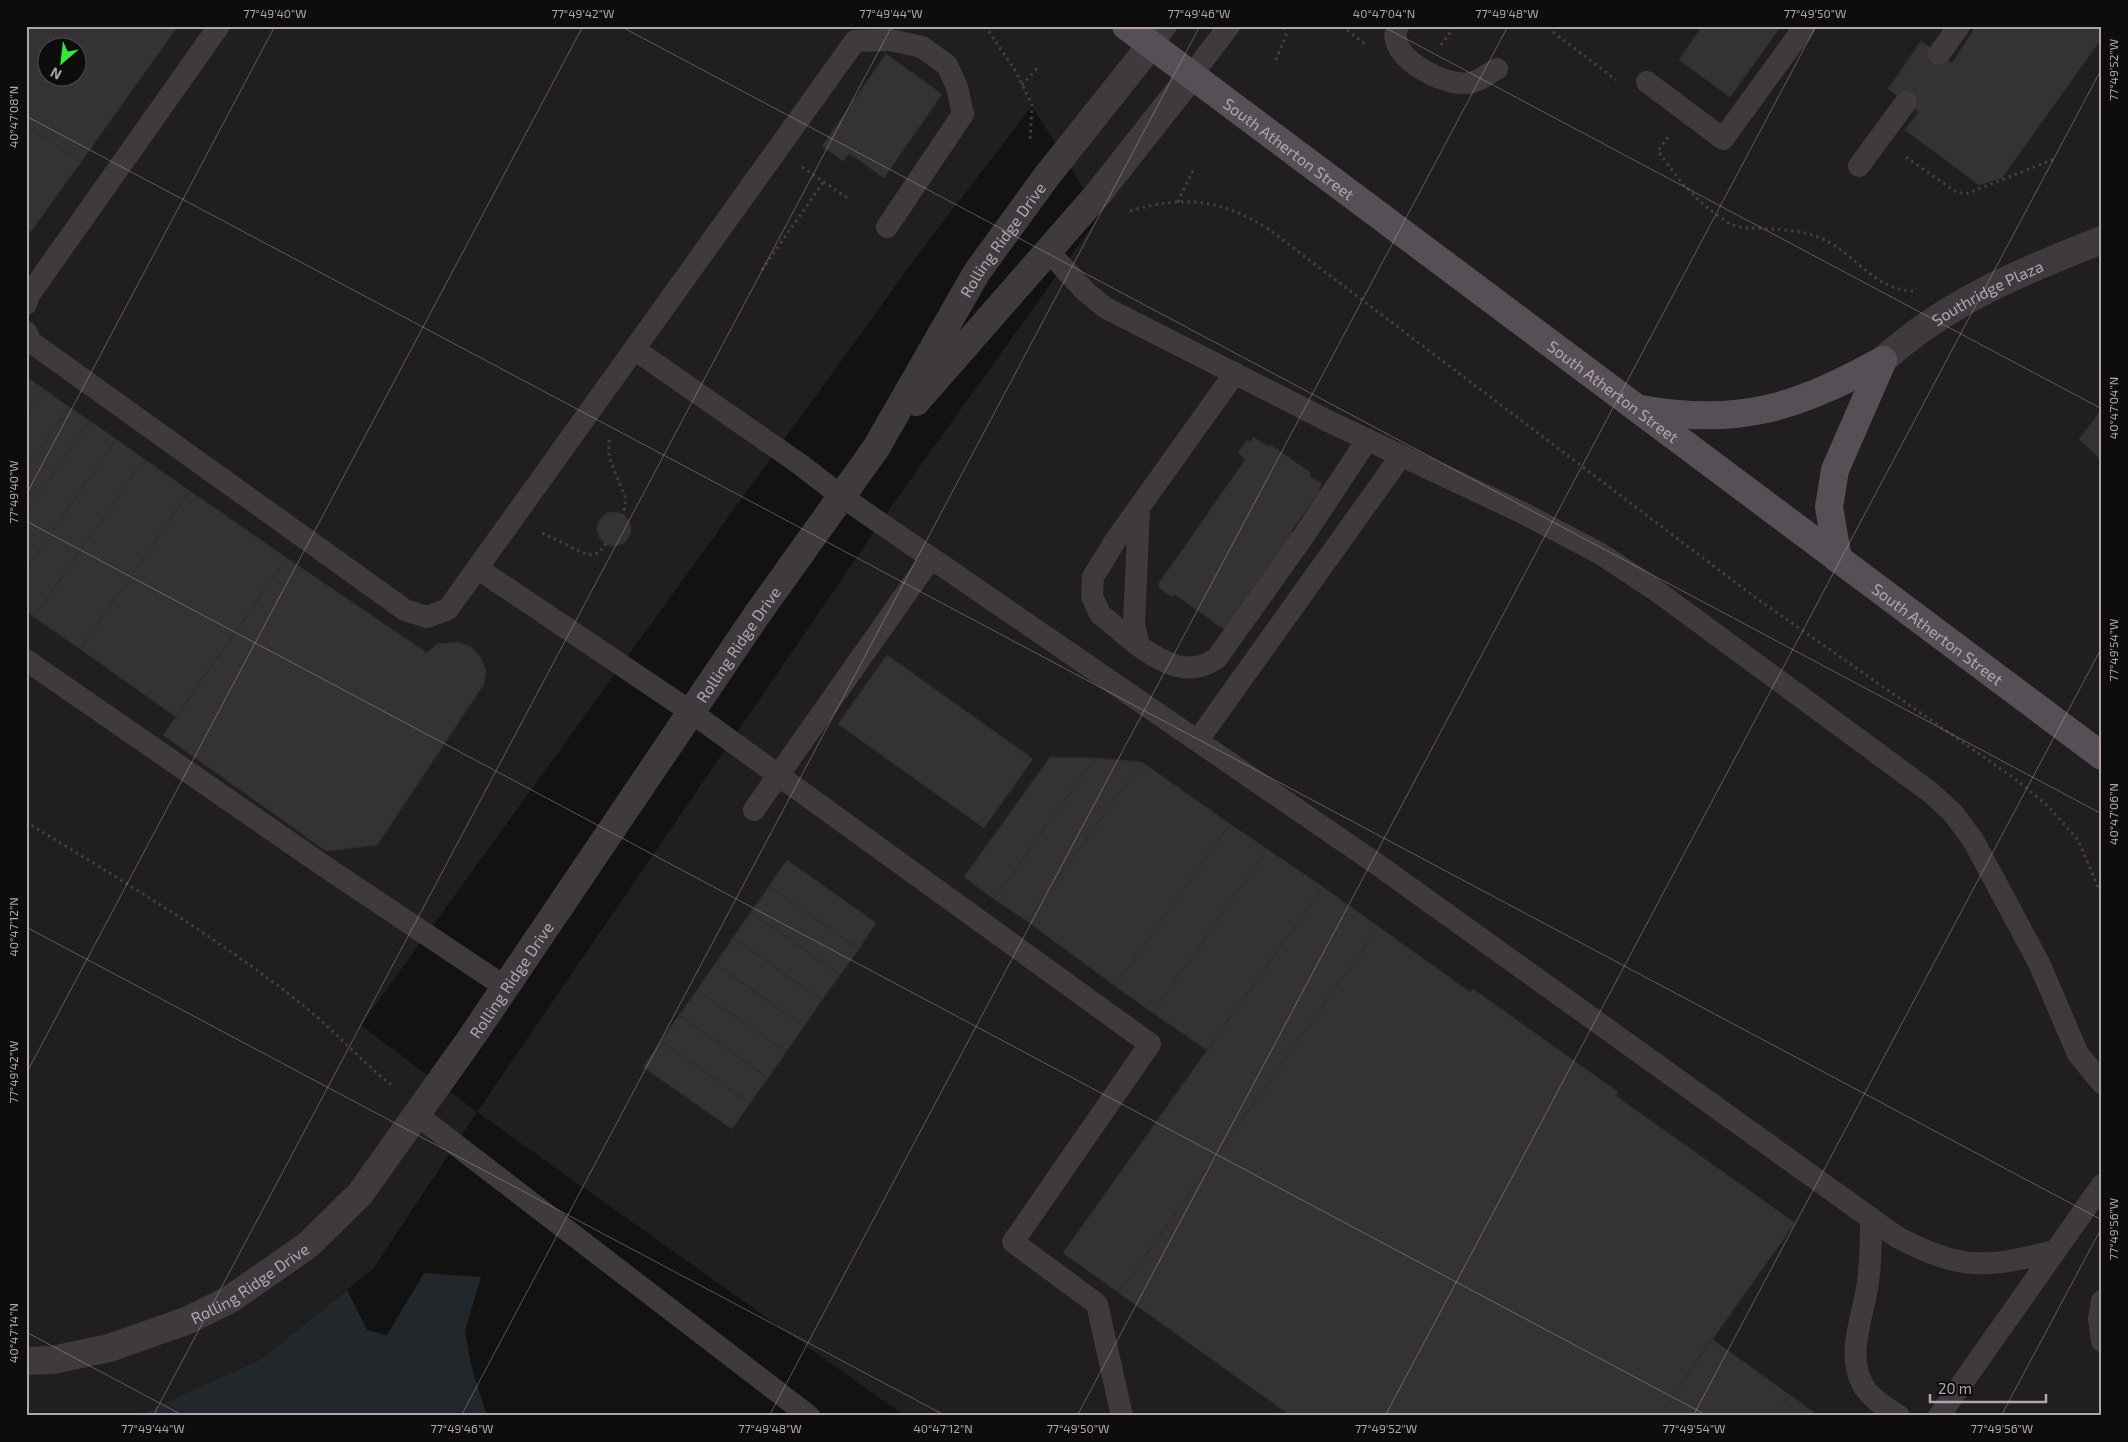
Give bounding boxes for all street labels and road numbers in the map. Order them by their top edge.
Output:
street label: South Atherton Street [1220,93,1359,203]
street label: Rolling Ridge Drive [955,178,1049,300]
street label: Southridge Plaza [1928,255,2046,329]
street label: South Atherton Street [1544,336,1683,446]
street label: South Atherton Street [1869,578,2007,688]
street label: Rolling Ridge Drive [691,582,784,706]
street label: Rolling Ridge Drive [465,918,557,1041]
street label: Rolling Ridge Drive [187,1238,312,1327]

